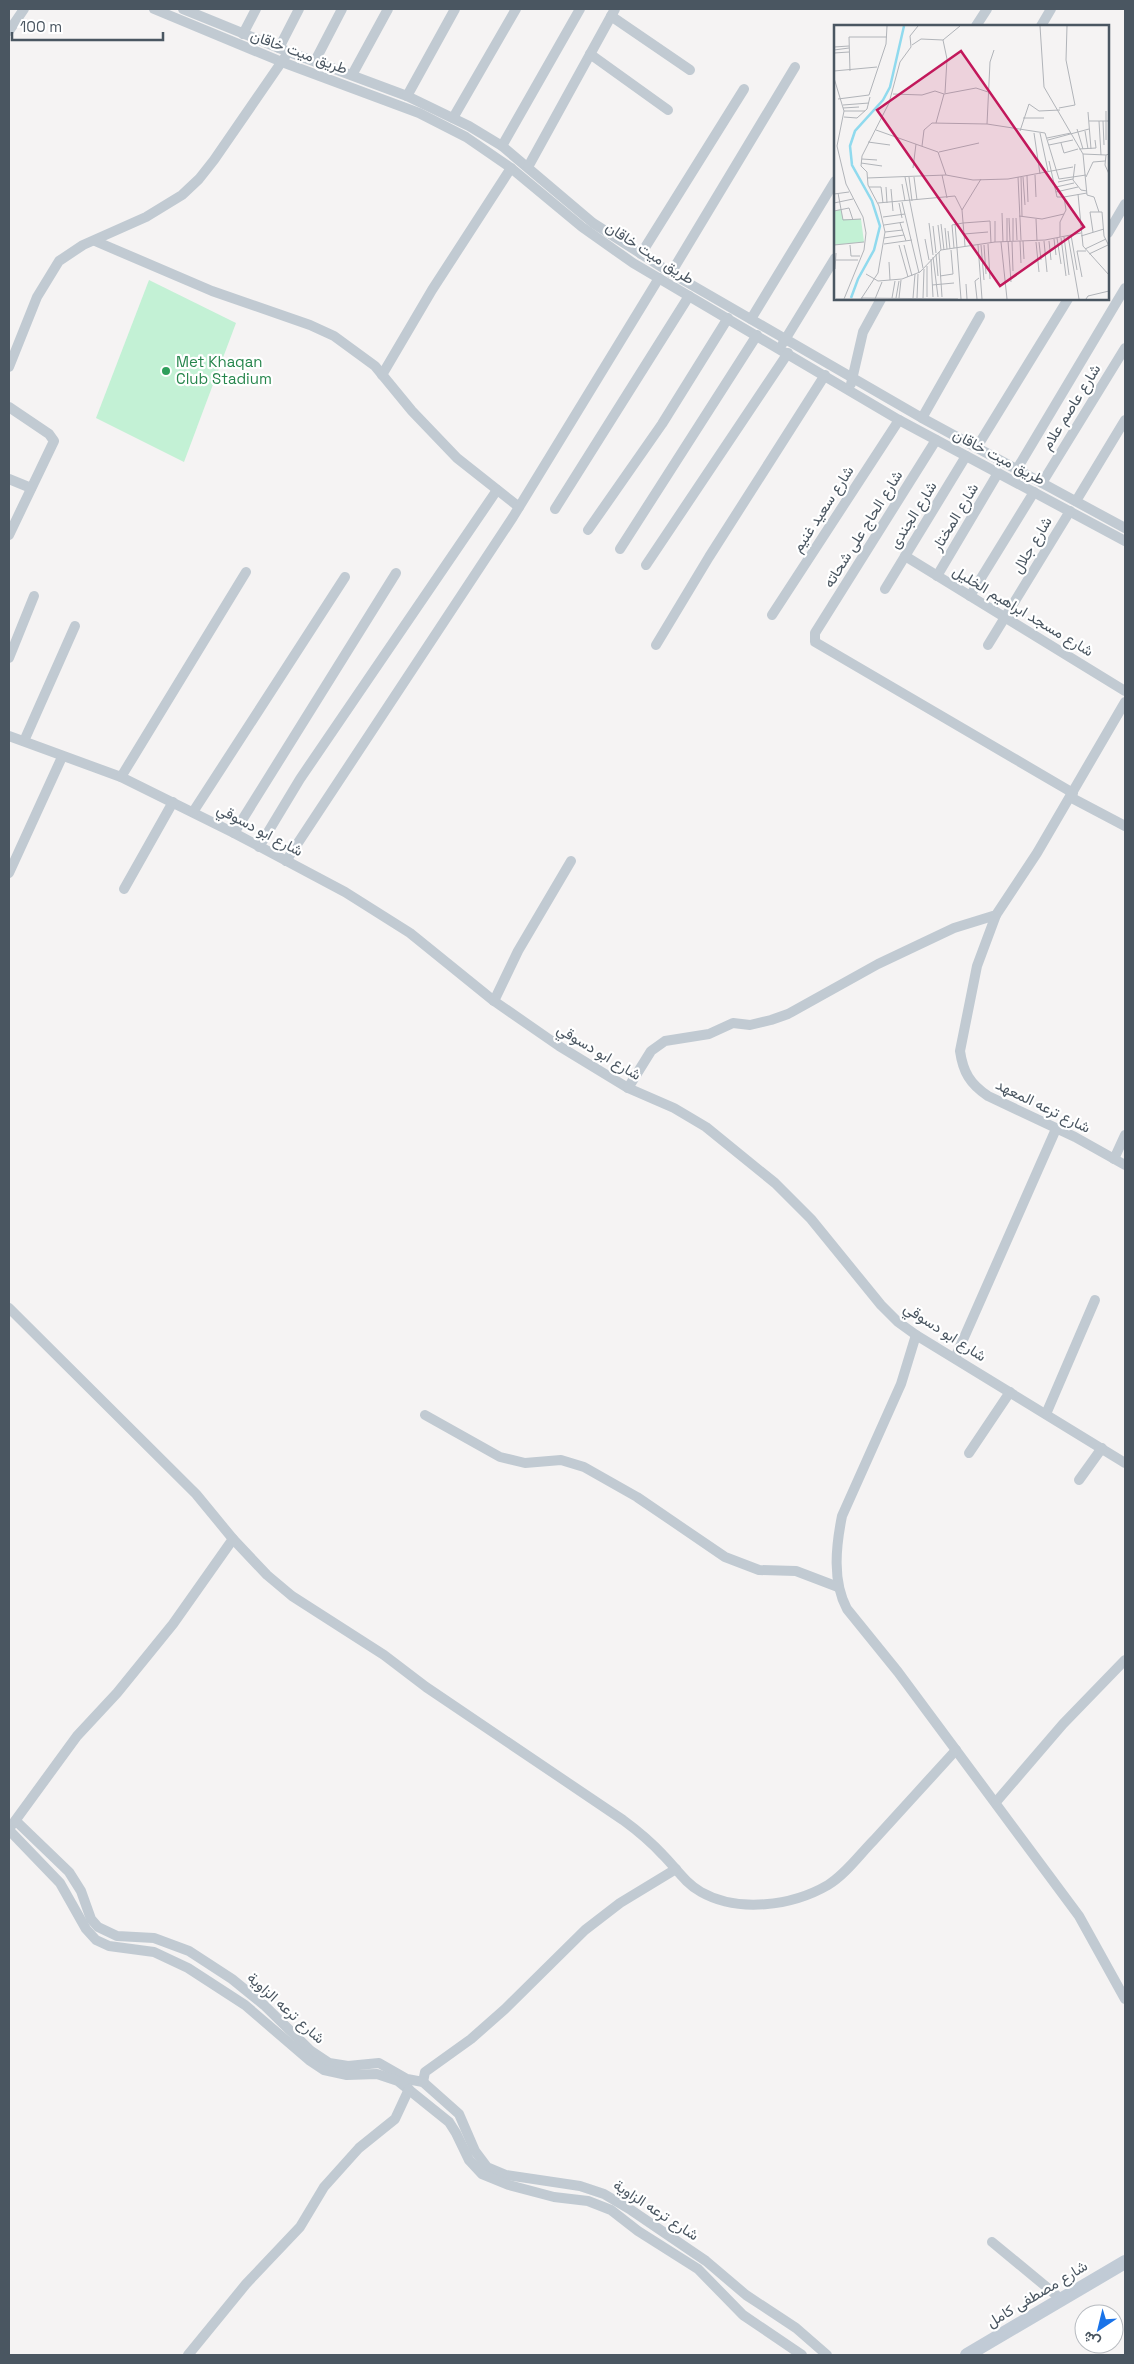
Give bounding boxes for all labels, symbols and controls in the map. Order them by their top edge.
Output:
scale bar [12,10,164,42]
text: 100 m [20,17,62,36]
street label: طريق ميت خاقان [248,25,350,79]
inset map [834,25,1109,300]
street label: طريق ميت خاقان [602,217,698,289]
place label: Met Khaqan Club Stadium [176,352,272,388]
street label: شارع عاصم علام [1037,360,1106,454]
marker: Met Khaqan Club Stadium [160,365,172,377]
street label: طريق ميت خاقان [949,424,1049,490]
street label: شارع سعيد غنيم [788,462,859,557]
street label: شارع الحاج على شحاته [819,466,908,592]
street label: شارع الجندى [884,477,942,553]
street label: شارع المختار [926,479,984,556]
street label: شارع جلال [1007,513,1058,578]
street label: شارع مسجد ابراهيم الخليل [948,561,1097,662]
street label: شارع ابو دسوقي [212,799,307,864]
street label: شارع ابو دسوقي [552,1019,645,1088]
street label: شارع ترعه المعهد [992,1074,1094,1139]
street label: شارع ابو دسوقي [898,1298,990,1369]
street label: شارع ترعه الزاوية [242,1968,329,2049]
street label: شارع ترعه الزاوية [609,2175,703,2246]
street label: شارع مصطفى كامل [983,2256,1092,2333]
north arrow [1074,2304,1124,2354]
text: ش [1079,2327,1104,2352]

